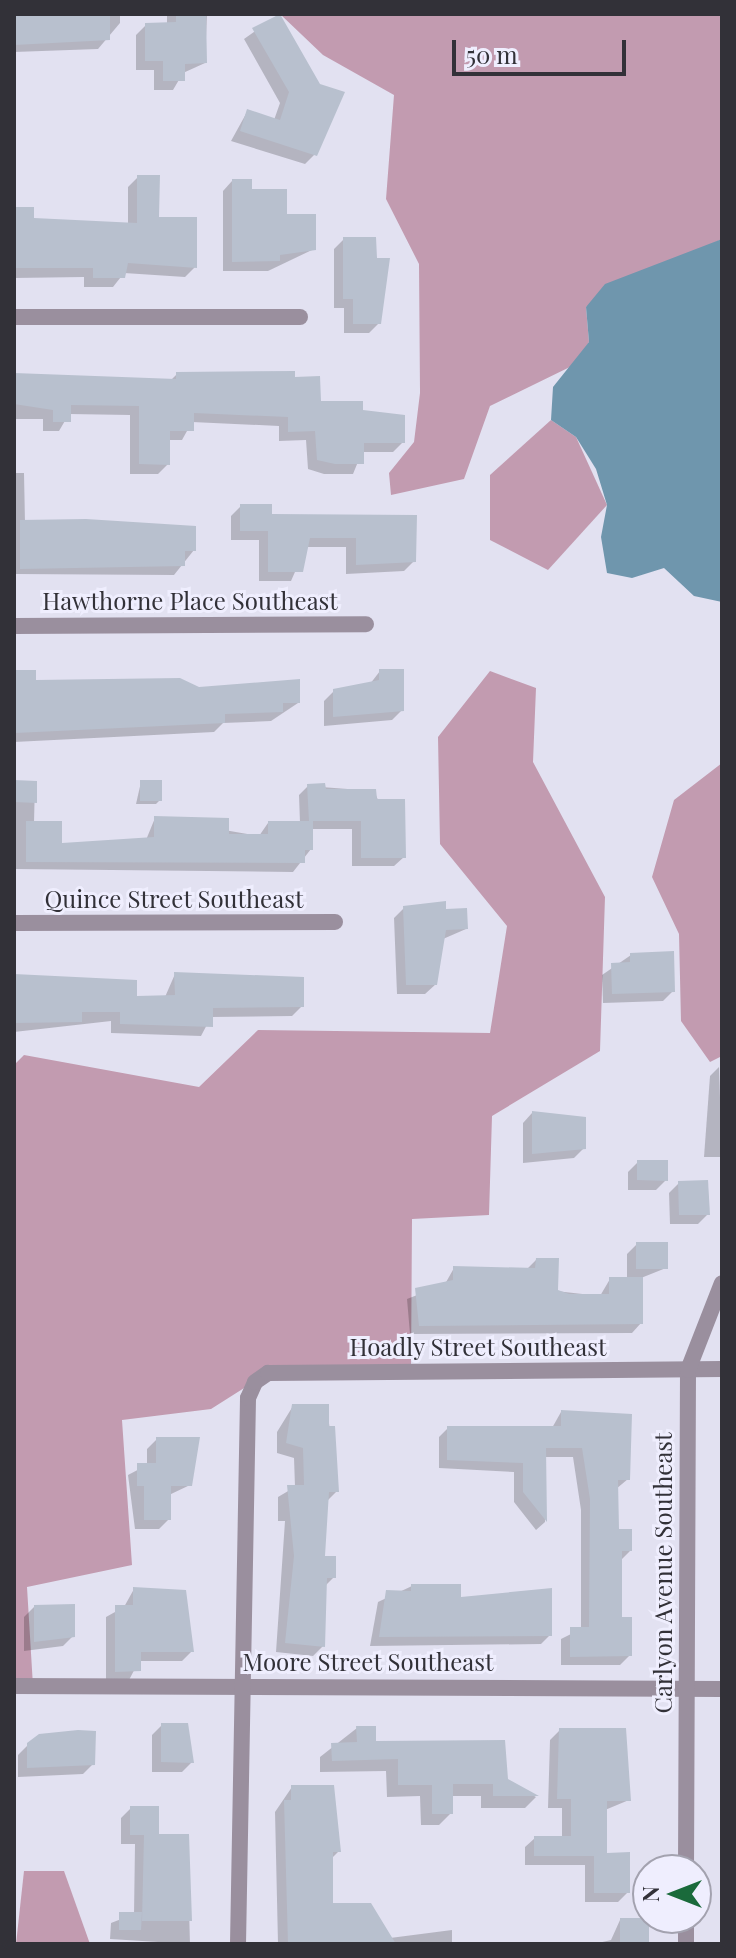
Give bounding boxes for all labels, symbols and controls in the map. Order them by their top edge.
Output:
scale bar [456,24,630,74]
text: 50 m [466,38,518,70]
street label: Hawthorne Place Southeast [42,587,338,615]
street label: Quince Street Southeast [44,885,304,913]
street label: Hoadly Street Southeast [349,1333,607,1361]
street label: Carlyon Avenue Southeast [649,1432,677,1714]
street label: Moore Street Southeast [242,1648,494,1676]
north arrow [632,1854,712,1934]
text: N [635,1886,665,1902]

